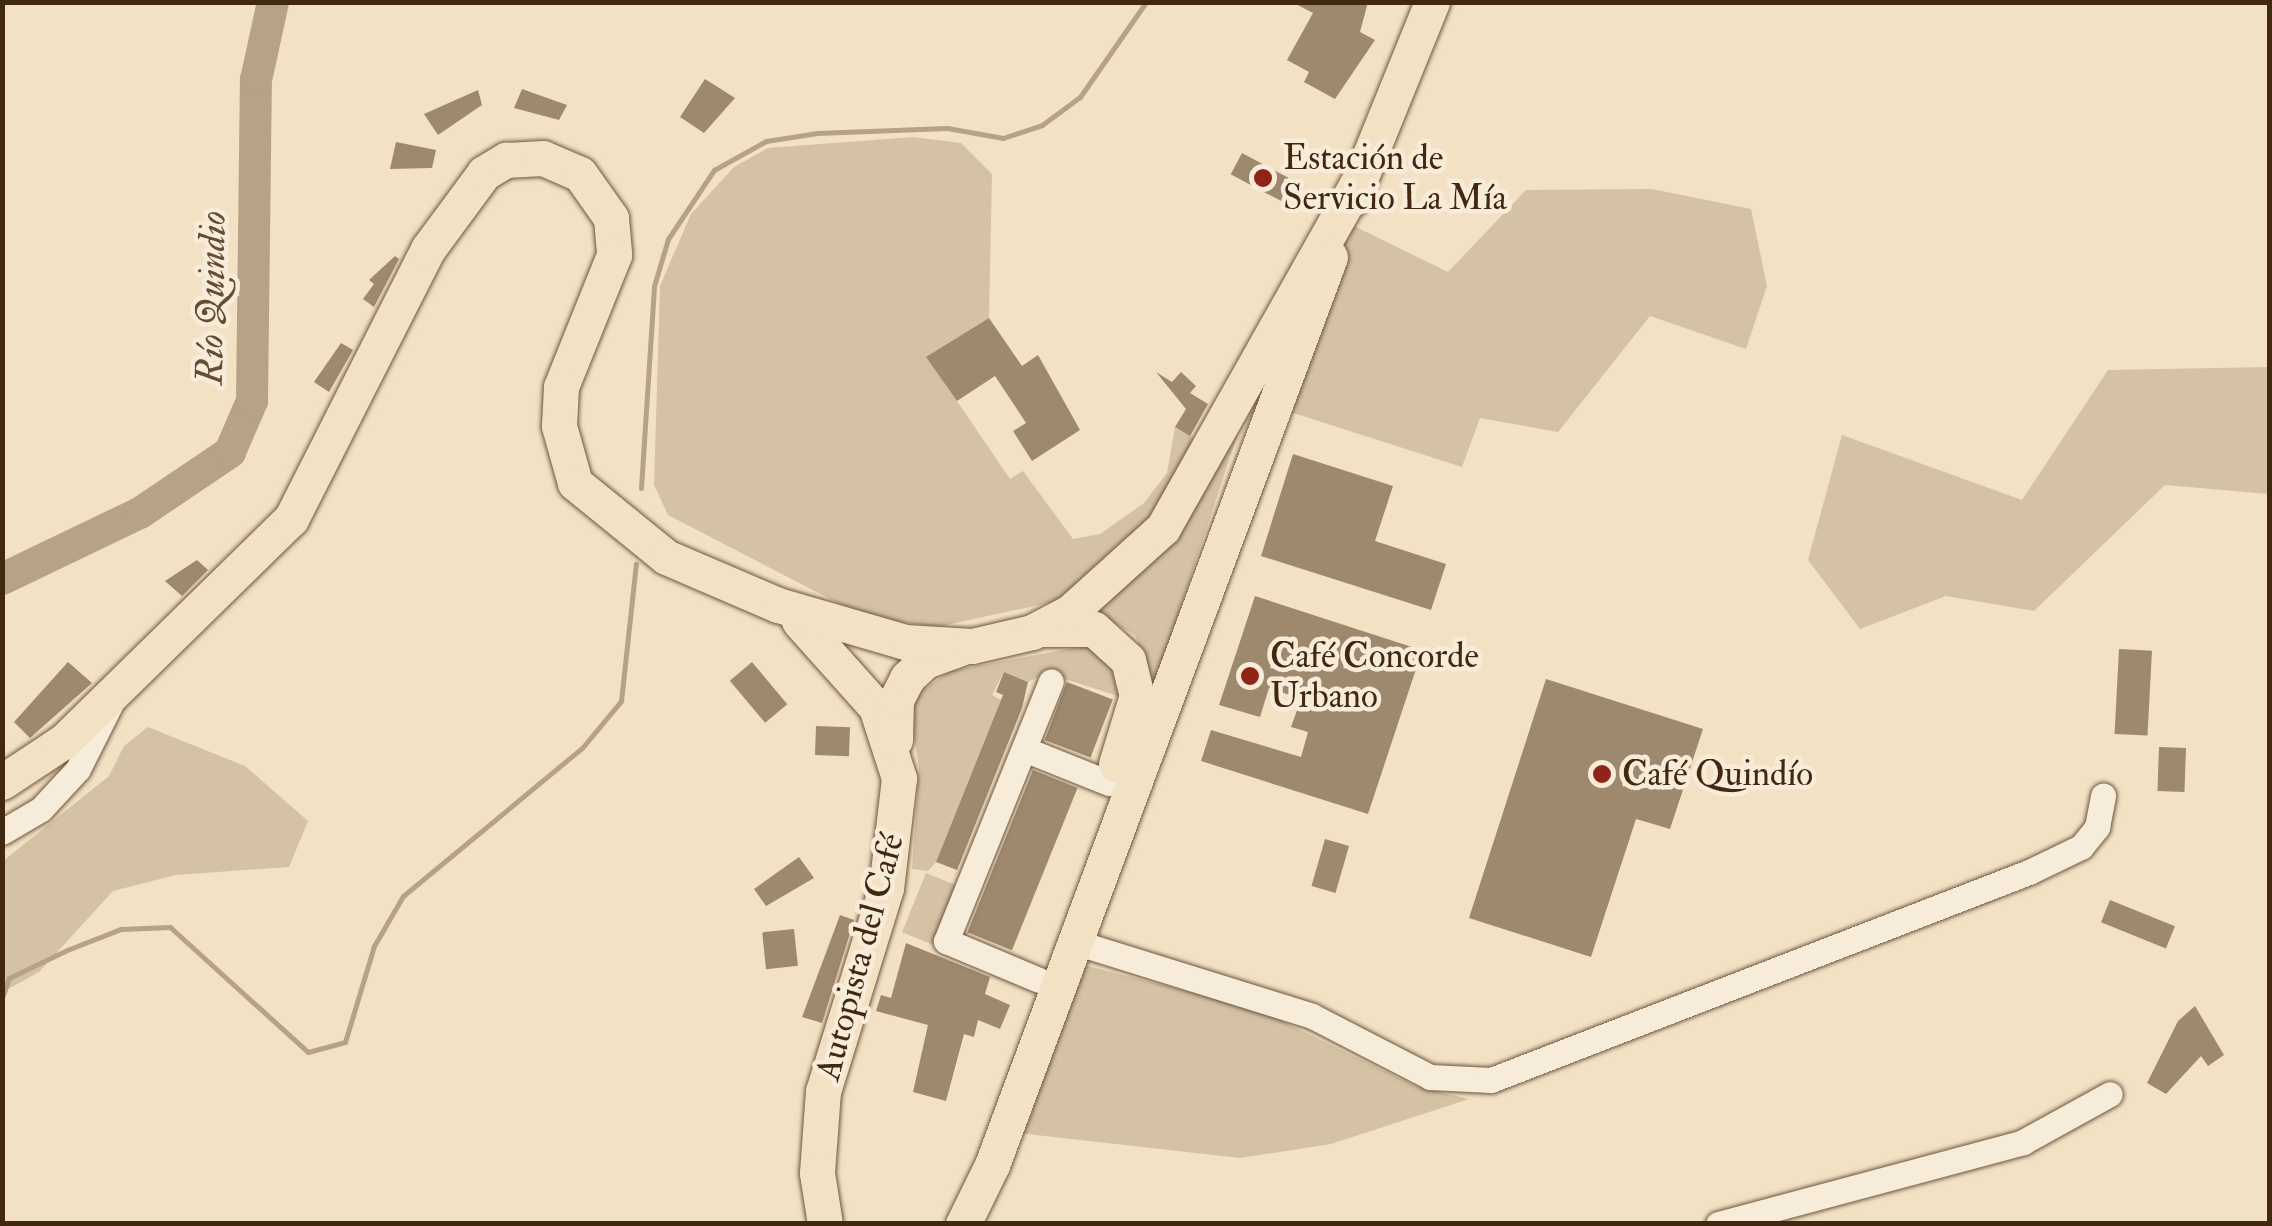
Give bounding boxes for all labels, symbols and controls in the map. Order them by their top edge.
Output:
place label: Estación de Servicio La Mía [1283,137,1507,219]
marker: Estación de Servicio La Mía [1252,167,1274,189]
water label: Río Quindio [188,211,236,385]
place label: Café Concorde Urbano [1270,635,1479,717]
marker: Café Concorde Urbano [1239,665,1261,687]
place label: Café Quindío [1622,753,1813,795]
marker: Café Quindío [1591,763,1613,785]
street label: Autopista del Café [807,829,913,1085]

